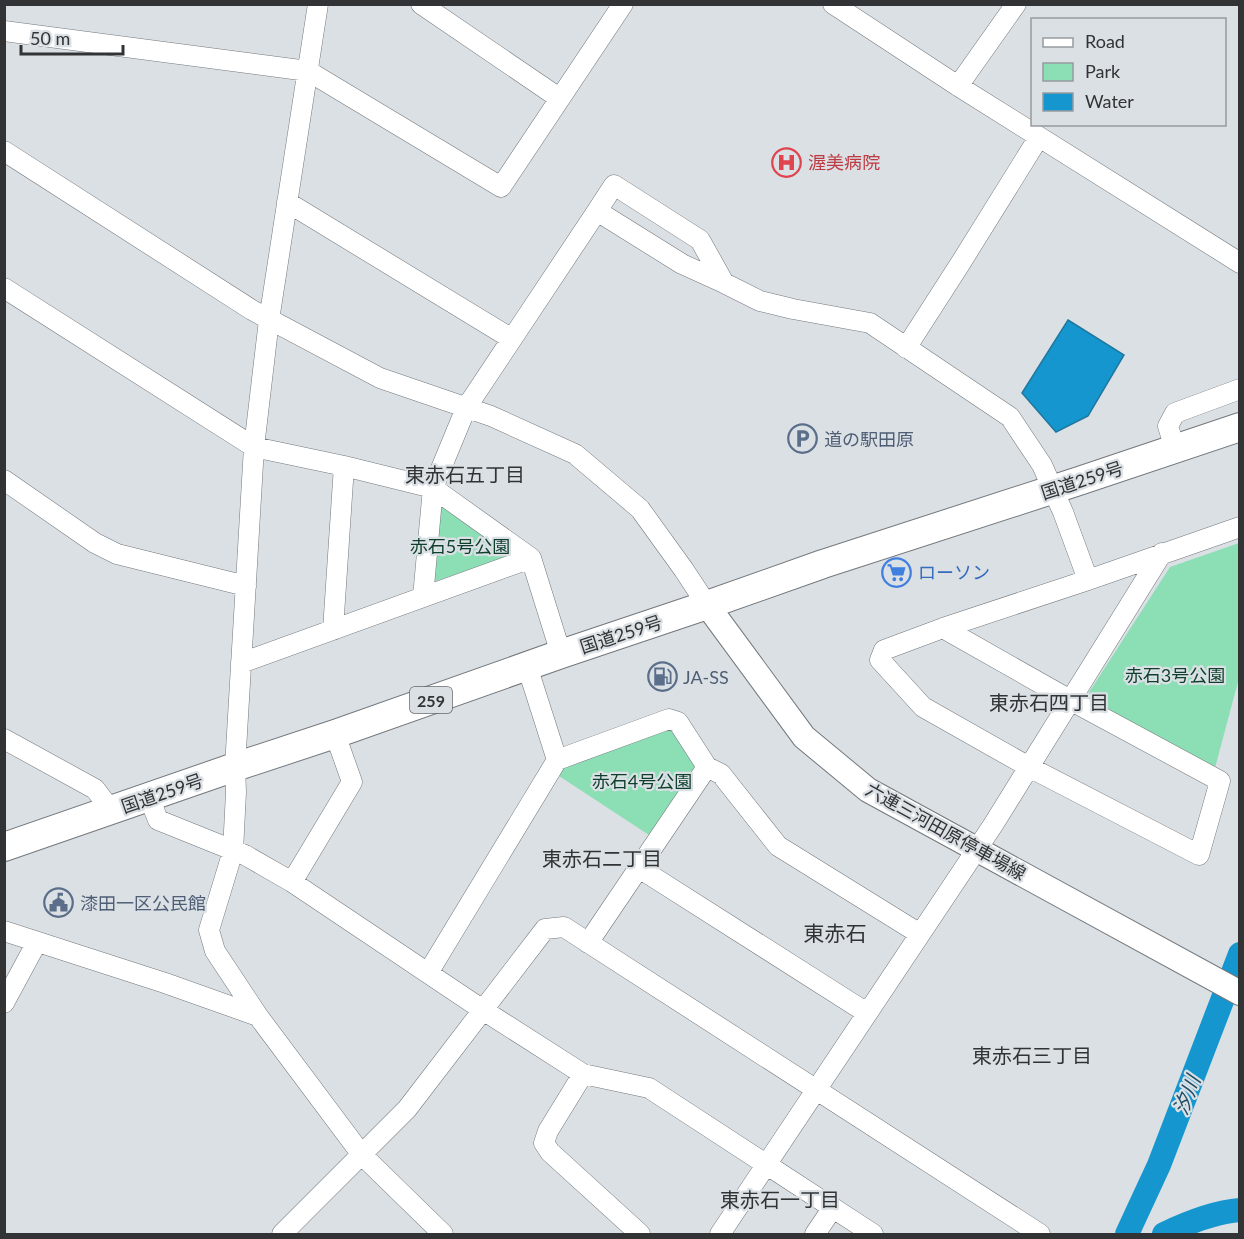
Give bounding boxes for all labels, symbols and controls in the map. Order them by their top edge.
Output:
scale bar [21,18,123,56]
legend [1031,18,1226,126]
text: 50 m [30,27,70,49]
text: Road [1085,30,1125,52]
text: Park [1085,60,1121,82]
text: Water [1085,90,1134,112]
hospital icon: 渥美病院 [771,146,803,178]
place label: 渥美病院 [808,151,880,173]
parking icon: 道の駅田原 [787,423,819,455]
place label: 道の駅田原 [824,428,914,450]
street label: 国道259号 [1038,456,1126,504]
district label: 東赤石五丁目 [405,462,525,486]
park label: 赤石5号公園 [410,535,510,557]
supermarket icon: ローソン [881,556,913,588]
place label: ローソン [918,561,990,583]
street label: 国道259号 [577,610,665,658]
fuel station icon: JA-SS [646,661,678,693]
park label: 赤石3号公園 [1125,664,1225,686]
place label: JA-SS [683,666,729,688]
road number: 259 [410,687,452,713]
district label: 東赤石四丁目 [989,690,1109,714]
street label: 国道259号 [118,769,206,817]
park label: 赤石4号公園 [592,770,692,792]
street label: 六連三河田原停車場線 [862,778,1030,884]
district label: 東赤石二丁目 [542,846,662,870]
public building icon: 漆田一区公民館 [43,887,75,919]
place label: 漆田一区公民館 [80,892,206,914]
district label: 東赤石 [804,920,867,945]
district label: 東赤石三丁目 [972,1043,1092,1067]
water label: 汐川 [1168,1070,1205,1118]
district label: 東赤石一丁目 [720,1187,840,1211]

